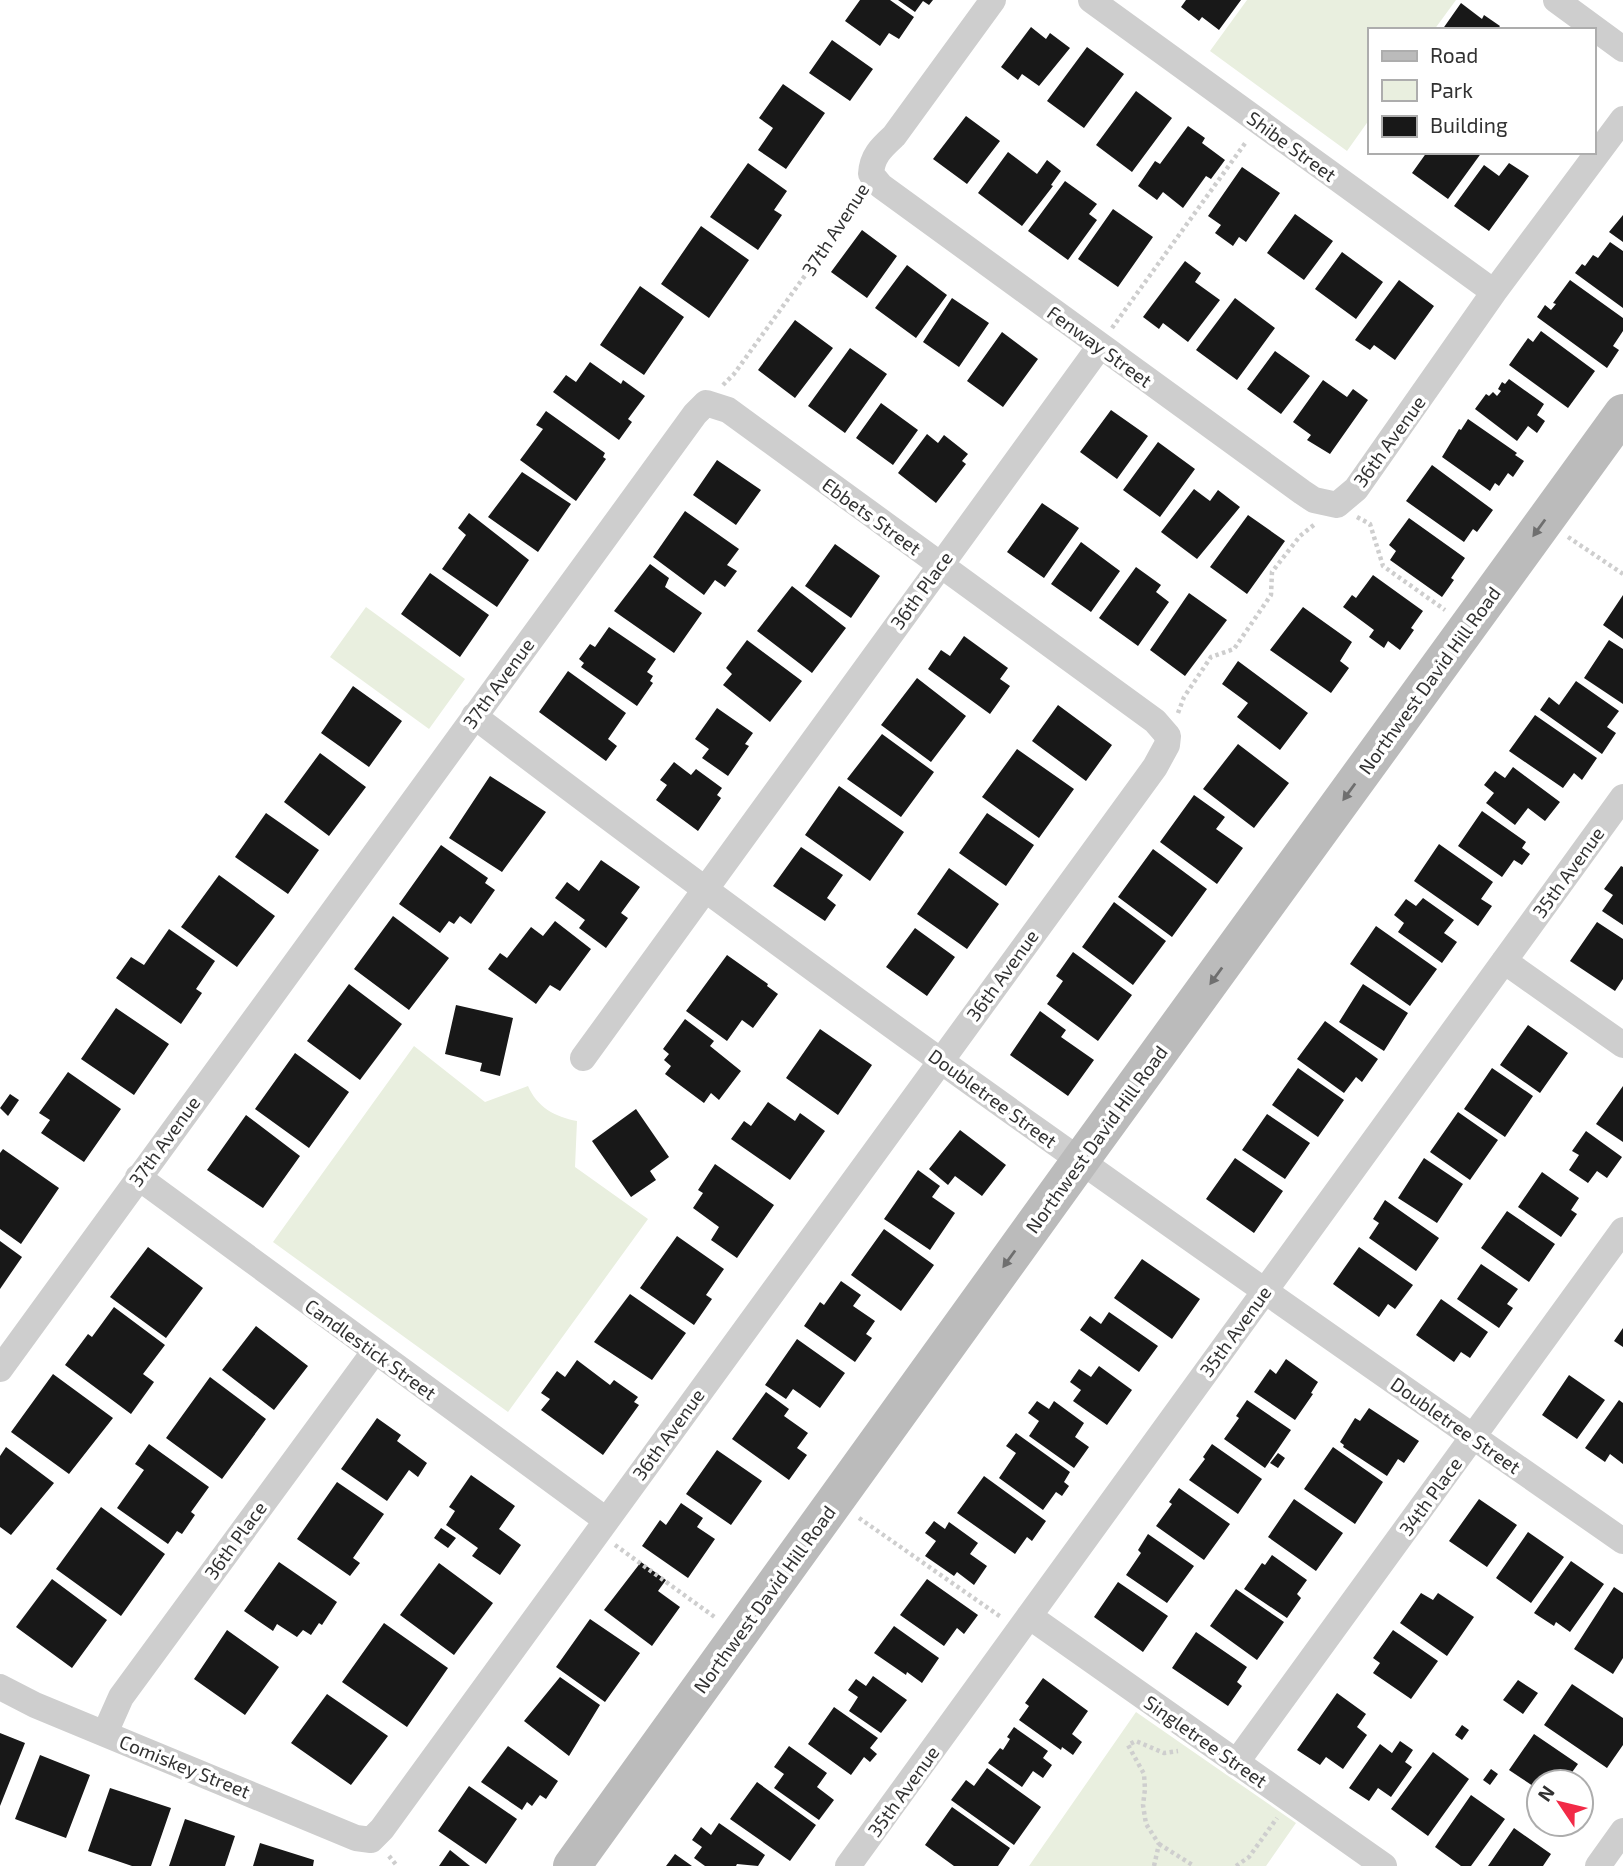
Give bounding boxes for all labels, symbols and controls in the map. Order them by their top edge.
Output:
legend [1368,28,1595,154]
text: Road [1430,42,1478,67]
text: Park [1430,77,1473,102]
street label: Shibe Street [1243,106,1341,186]
text: Building [1430,112,1508,137]
street label: 37th Avenue [796,178,874,280]
street label: Fenway Street [1043,300,1157,392]
street label: 36th Avenue [1348,391,1430,491]
street label: Ebbets Street [818,472,926,560]
one-way arrow [1532,519,1546,537]
street label: 36th Place [885,547,957,633]
street label: Northwest David Hill Road [1353,582,1505,778]
street label: 37th Avenue [458,633,538,733]
one-way arrow [1342,783,1356,801]
street label: 35th Avenue [1527,822,1609,922]
street label: 36th Avenue [961,925,1043,1025]
one-way arrow [1209,967,1223,985]
street label: Northwest David Hill Road [1020,1041,1172,1237]
street label: Doubletree Street [924,1044,1062,1152]
street label: 37th Avenue [124,1091,204,1191]
one-way arrow [1002,1250,1016,1268]
street label: 35th Avenue [1194,1281,1276,1381]
street label: Candlestick Street [301,1294,441,1404]
street label: Doubletree Street [1387,1372,1525,1478]
street label: 36th Avenue [627,1384,709,1484]
street label: 34th Place [1394,1452,1466,1540]
street label: 36th Place [199,1497,271,1583]
street label: Northwest David Hill Road [688,1501,840,1697]
street label: Singletree Street [1140,1690,1272,1792]
street label: Comiskey Street [116,1729,254,1803]
street label: 35th Avenue [862,1741,944,1841]
north arrow [1525,1768,1595,1838]
text: N [1532,1781,1559,1805]

